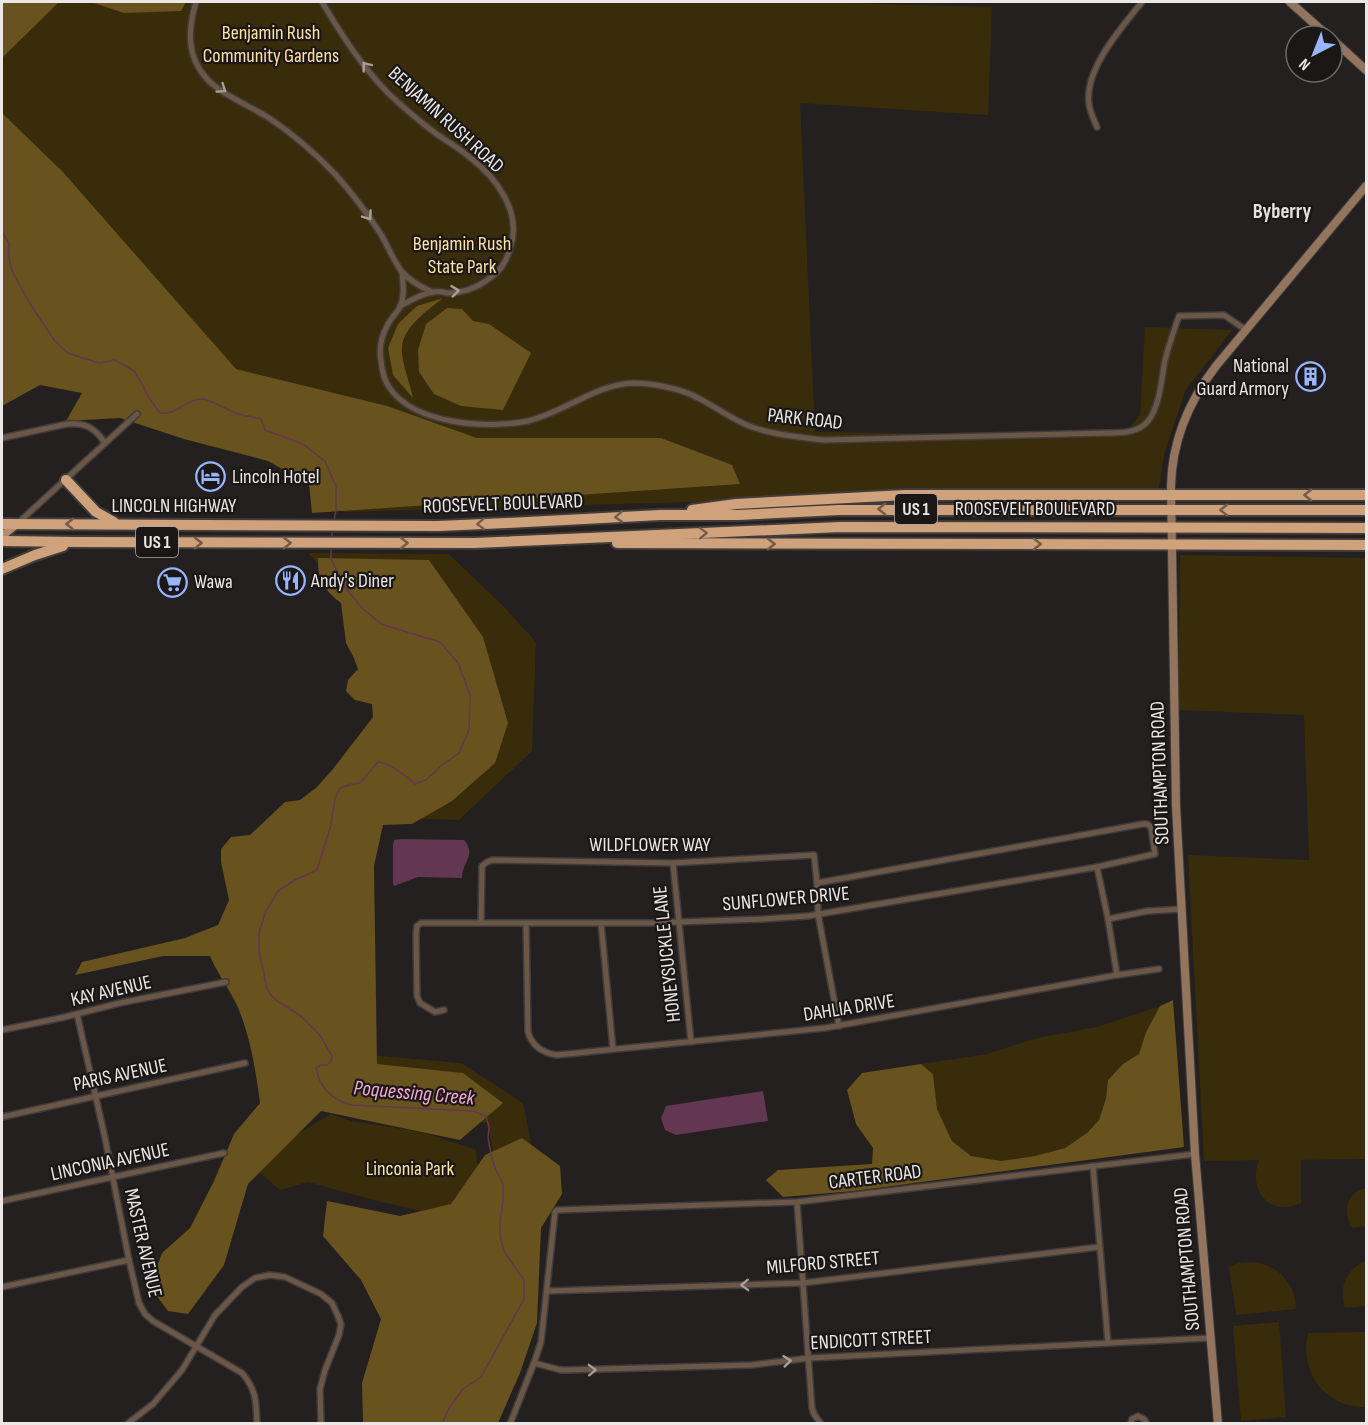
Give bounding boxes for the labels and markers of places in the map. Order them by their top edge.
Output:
place label: National Guard Armory [1197,354,1289,401]
building icon: National Guard Armory [1294,361,1326,393]
hotel icon: Lincoln Hotel [195,461,227,493]
place label: Lincoln Hotel [232,465,320,489]
restaurant icon: Andy's Diner [274,565,306,597]
supermarket icon: Wawa [157,566,189,598]
place label: Andy's Diner [310,569,394,593]
place label: Wawa [194,570,233,594]

